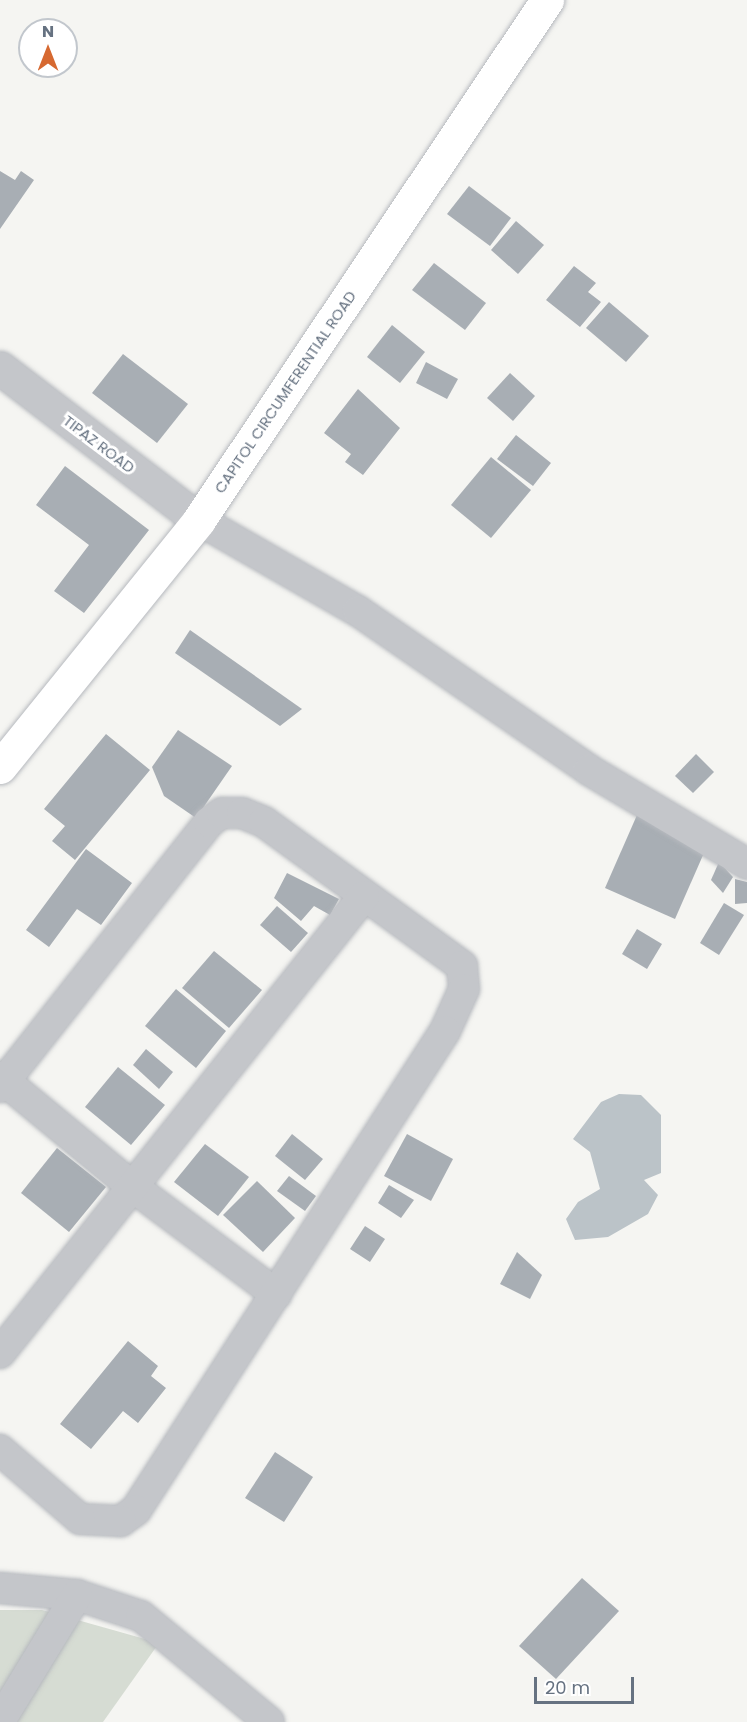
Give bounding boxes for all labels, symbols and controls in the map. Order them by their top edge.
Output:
north arrow [18,18,78,78]
text: N [42,20,54,43]
street label: CAPITOL CIRCUMFERENTIAL ROAD [210,287,360,497]
street label: TIPAZ ROAD [60,411,138,477]
scale bar [537,1665,638,1703]
text: 20 m [545,1675,590,1700]

